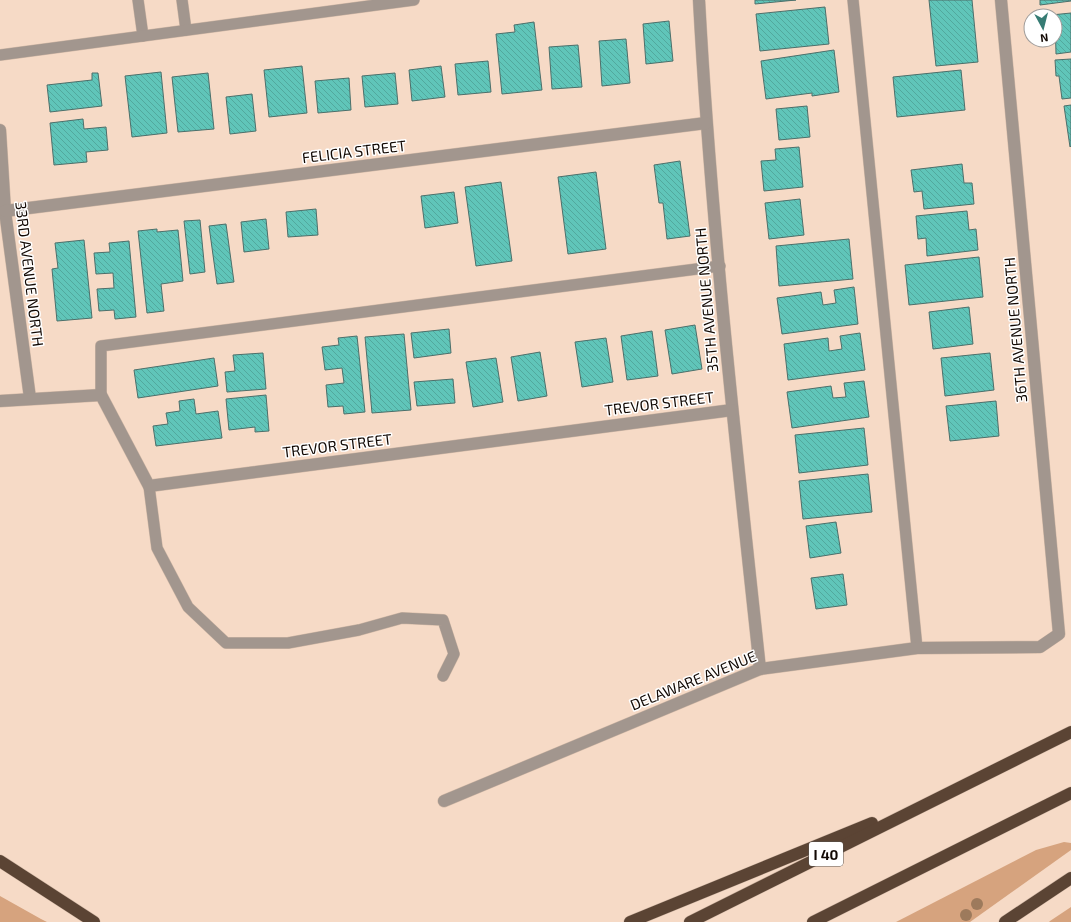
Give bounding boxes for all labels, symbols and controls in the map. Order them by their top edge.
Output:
north arrow [1023,8,1063,48]
text: N [1039,31,1049,45]
street label: FELICIA STREET [301,136,407,166]
street label: 33RD AVENUE NORTH [12,200,48,348]
street label: 35TH AVENUE NORTH [691,227,721,373]
street label: 36TH AVENUE NORTH [1000,257,1030,403]
street label: TREVOR STREET [603,387,715,419]
street label: TREVOR STREET [281,429,393,461]
street label: DELAWARE AVENUE [627,647,759,713]
road number: I 40 [809,842,843,866]

